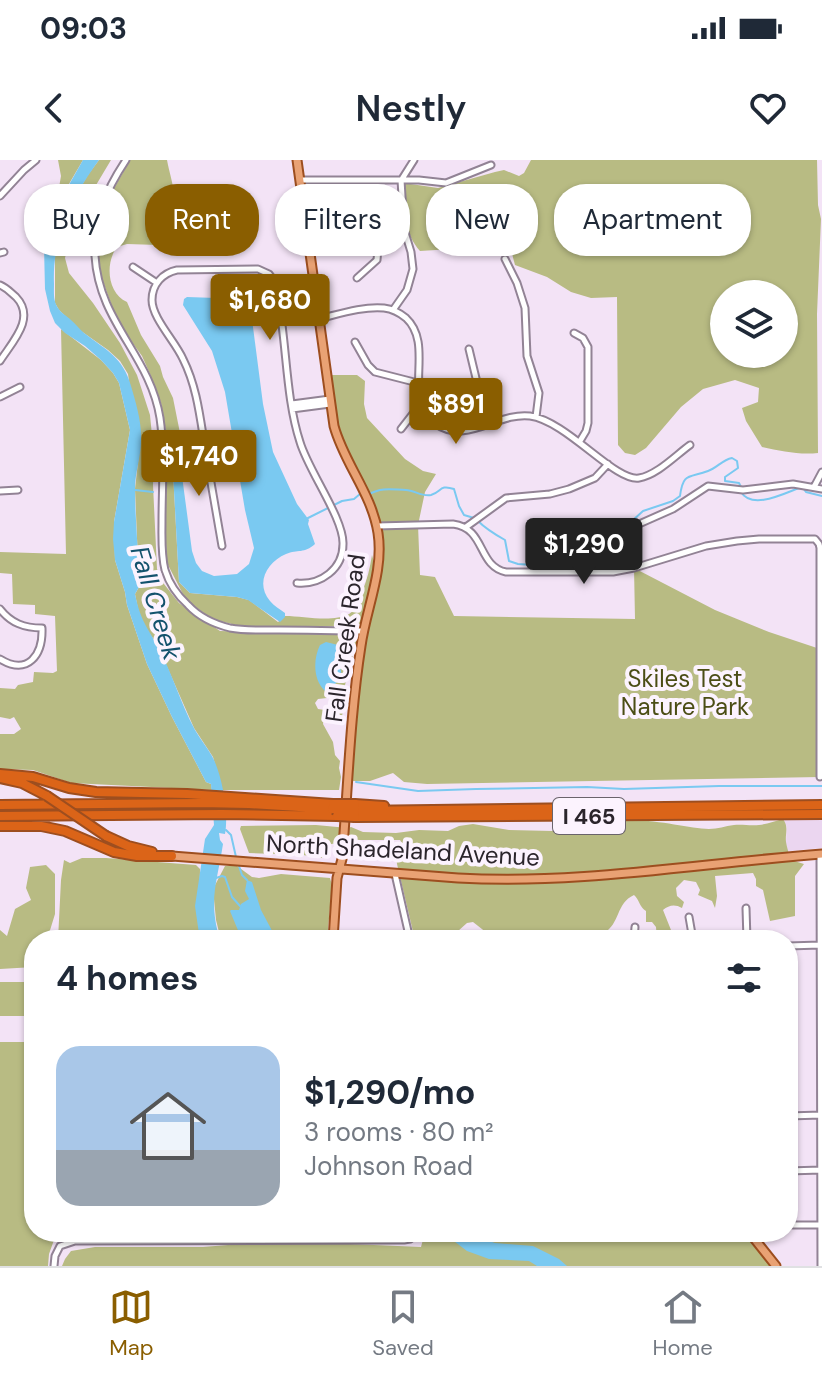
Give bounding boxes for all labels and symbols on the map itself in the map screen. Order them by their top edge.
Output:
pin: $1,680 [205,274,335,342]
pin: $891 [409,378,503,446]
pin: $1,740 [134,430,264,498]
pin: $1,290 [519,518,649,586]
water label: Fall Creek [123,542,190,665]
street label: Fall Creek Road [318,552,372,724]
park label: Skiles Test Nature Park [621,663,749,722]
road number: I 465 [553,798,625,834]
street label: North Shadeland Avenue [265,827,541,873]

